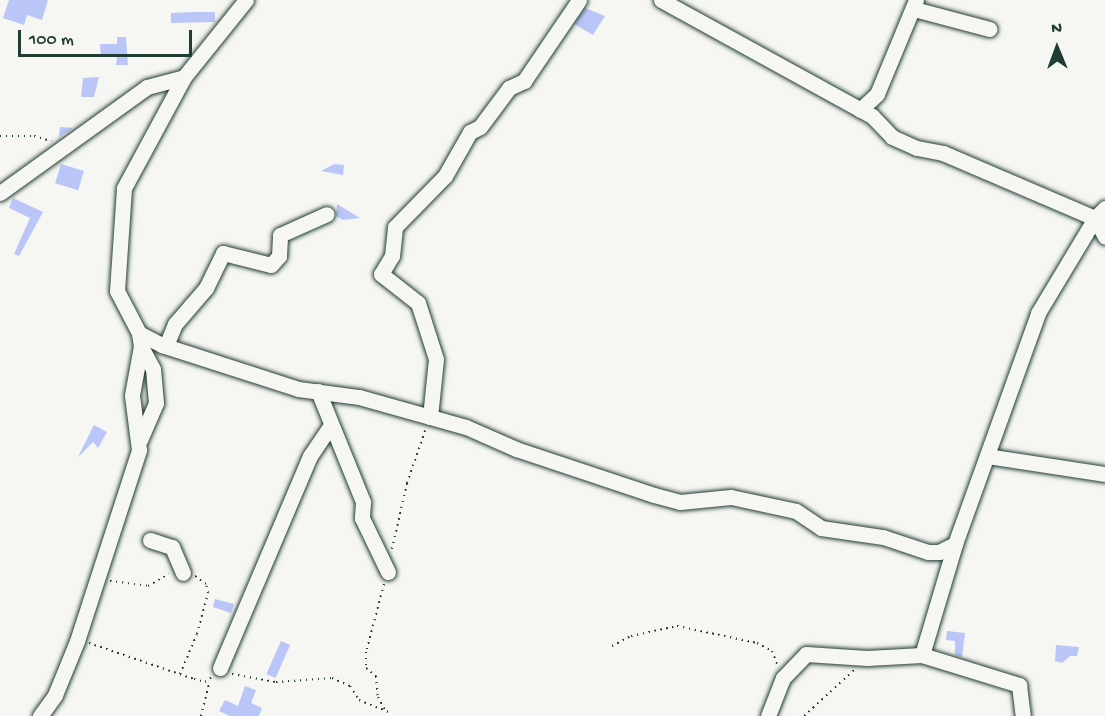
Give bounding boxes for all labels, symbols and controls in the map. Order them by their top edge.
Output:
scale bar [21,18,195,56]
north arrow [1027,18,1087,78]
text: N [1051,20,1062,39]
text: 100 m [29,30,74,51]

